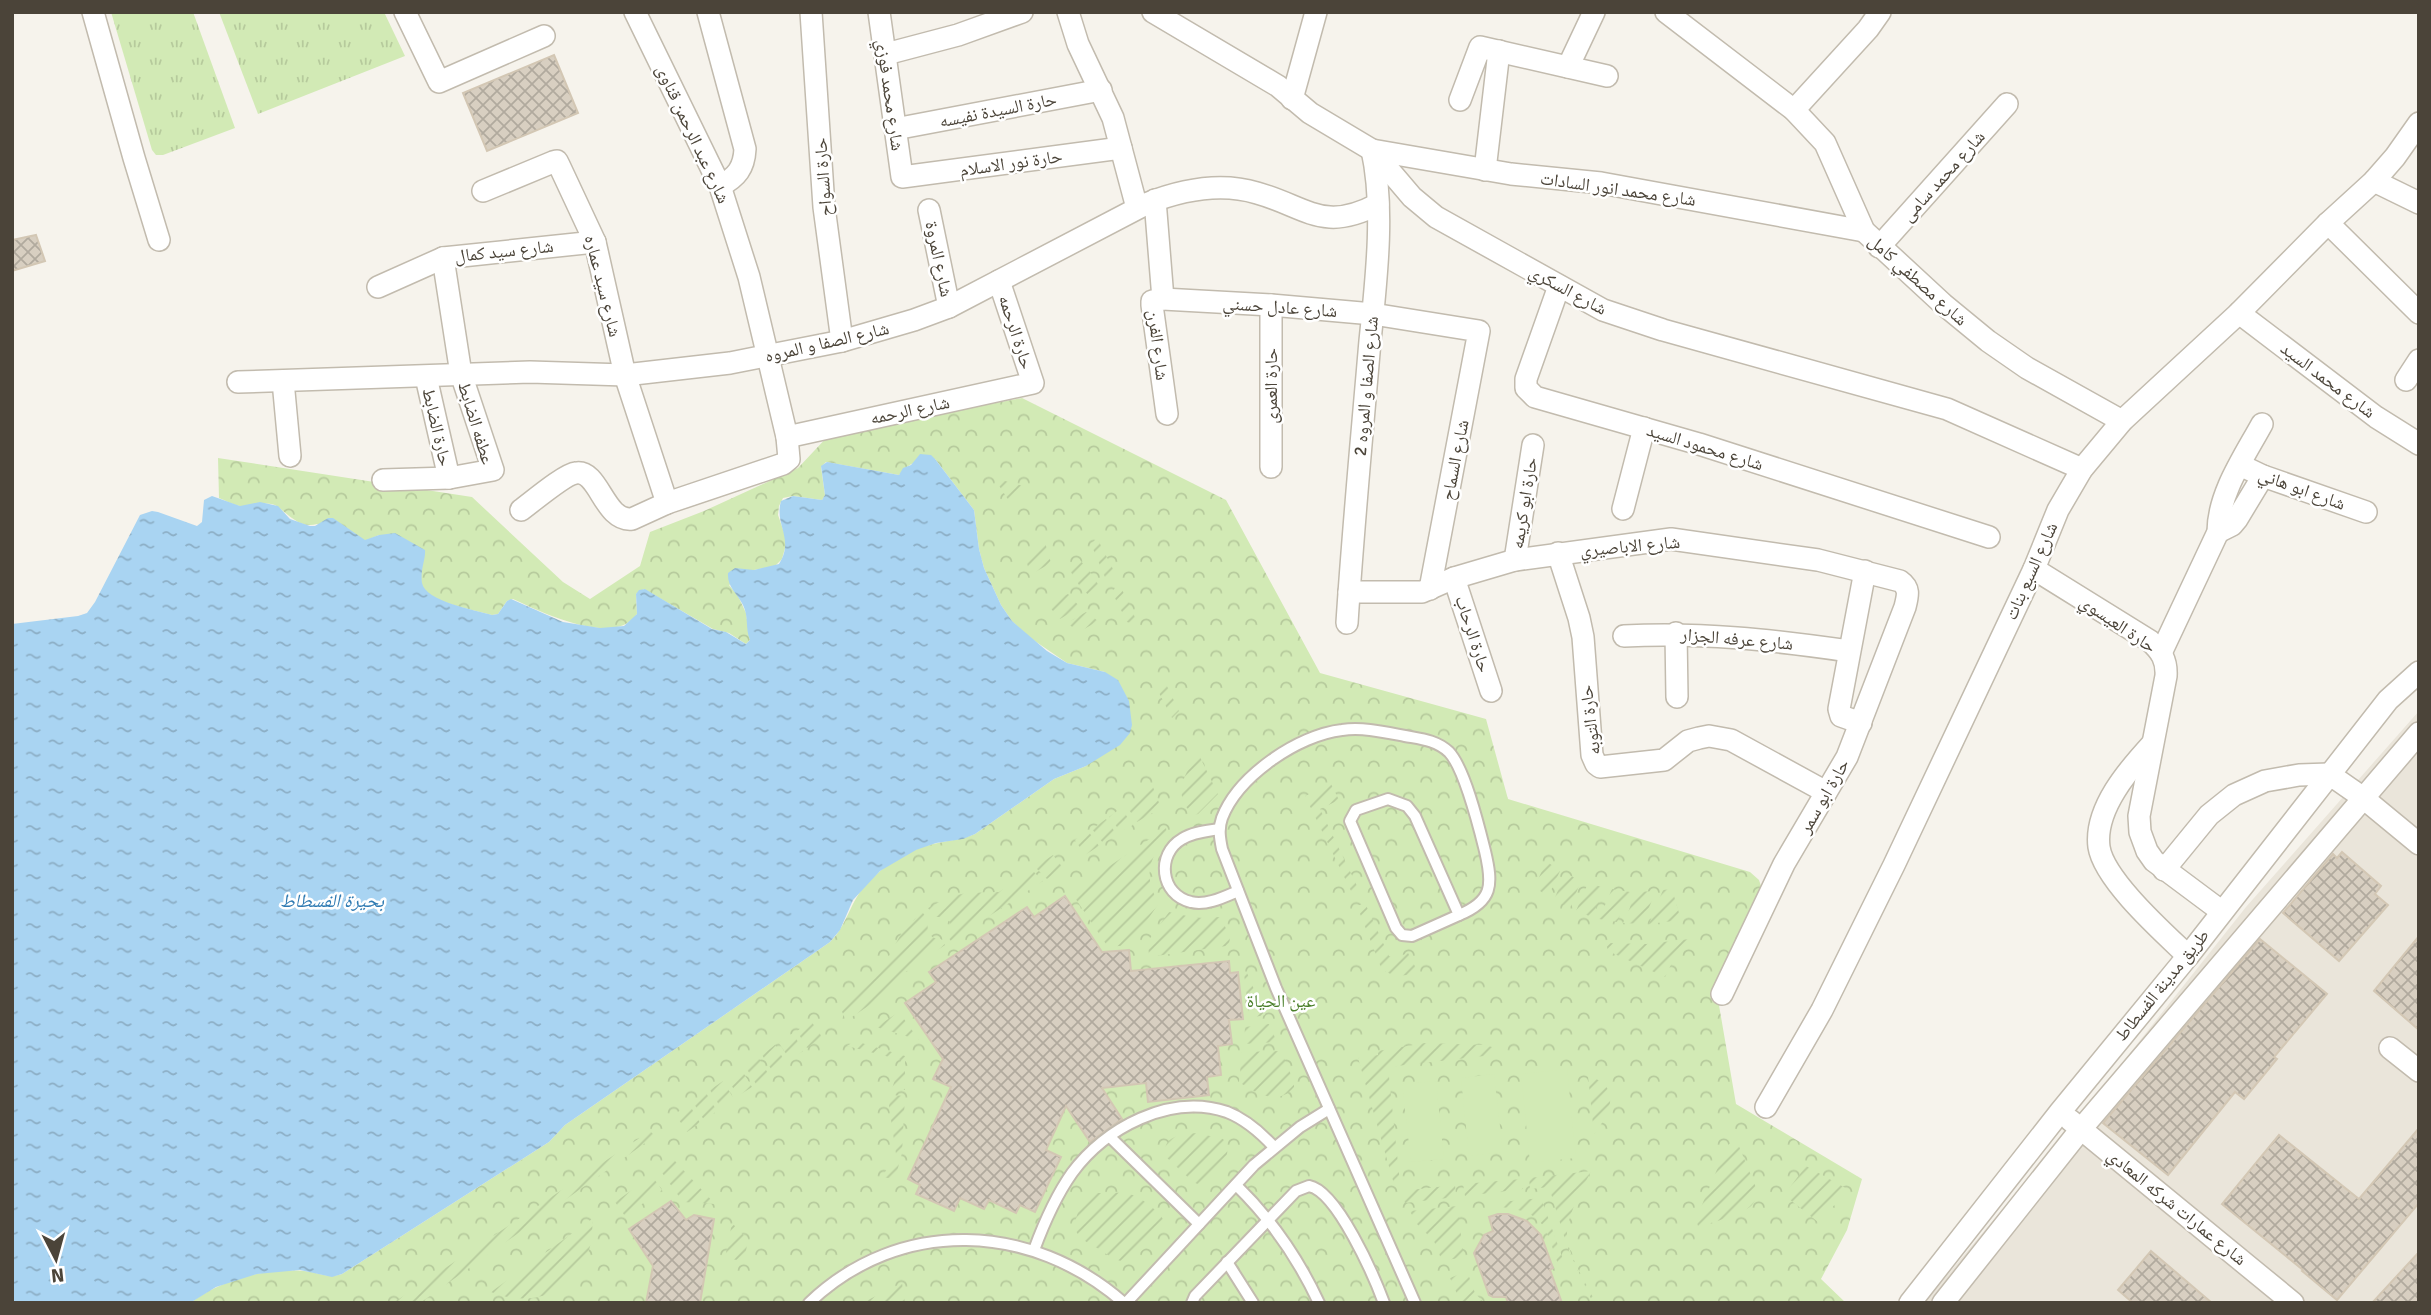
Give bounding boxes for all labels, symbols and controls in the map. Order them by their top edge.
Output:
street label: شارع محمد فوزي [868,38,909,153]
street label: شارع عبد الرحمن قناوى [651,61,735,207]
street label: حارة السيدة نفيسه [937,88,1059,132]
street label: شارع محمد سامى [1896,126,1990,226]
street label: حارة السواح [809,137,838,217]
street label: حارة نور الاسلام [958,145,1064,182]
street label: شارع محمد انور السادات [1539,167,1697,211]
street label: شارع المروة [920,219,958,299]
street label: شارع مصطفي كامل [1861,230,1972,333]
street label: شارع سيد عماره [580,233,626,339]
street label: شارع سيد كمال [454,235,554,267]
street label: شارع السكري [1524,260,1611,323]
street label: حارة الرحمه [994,292,1038,372]
street label: شارع عادل حسني [1222,292,1338,326]
street label: شارع الفرن [1143,308,1173,382]
street label: شارع الصفا و المروه 2 [1349,315,1383,457]
street label: شارع الصفا و المروه [763,317,891,367]
street label: شارع محمد السيد [2276,337,2380,423]
street label: حارة العمرى [1260,348,1282,424]
street label: عطفه الضابط [453,379,499,467]
street label: حارة الضابط [417,386,457,468]
street label: شارع الرحمه [868,391,952,429]
street label: شارع السماح [1436,418,1475,502]
street label: شارع محمود السيد [1644,419,1766,475]
street label: حارة ابو كريمه [1506,456,1542,550]
street label: شارع ابو هاني [2254,463,2348,518]
street label: شارع السبع بنات [2000,519,2063,624]
street label: شارع الاباصيري [1579,531,1681,565]
street label: حارة العيسوي [2073,590,2161,661]
street label: حارة الرحاب [1450,593,1496,675]
street label: شارع عرفه الجزار [1679,623,1794,655]
street label: حارة التوبه [1575,684,1605,756]
street label: حارة ابو سمر [1793,755,1854,838]
water label: بحيرة الفسطاط [280,889,385,913]
street label: طريق مدينة الفسطاط [2110,925,2214,1045]
park label: عين الحياة [1247,990,1315,1012]
street label: شارع عمارات شركه المعادي [2101,1144,2251,1273]
north arrow [21,1224,91,1294]
text: N [50,1262,65,1288]

